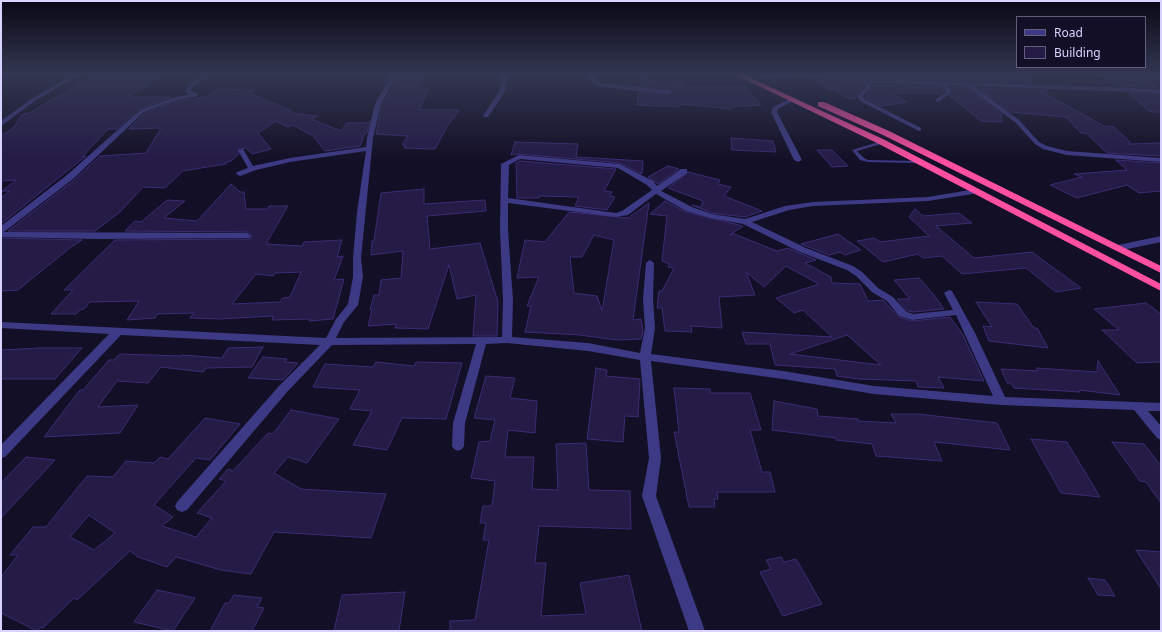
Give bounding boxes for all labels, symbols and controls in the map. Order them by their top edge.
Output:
legend [1016,16,1146,68]
text: Road [1054,24,1083,41]
text: Building [1054,44,1101,61]

